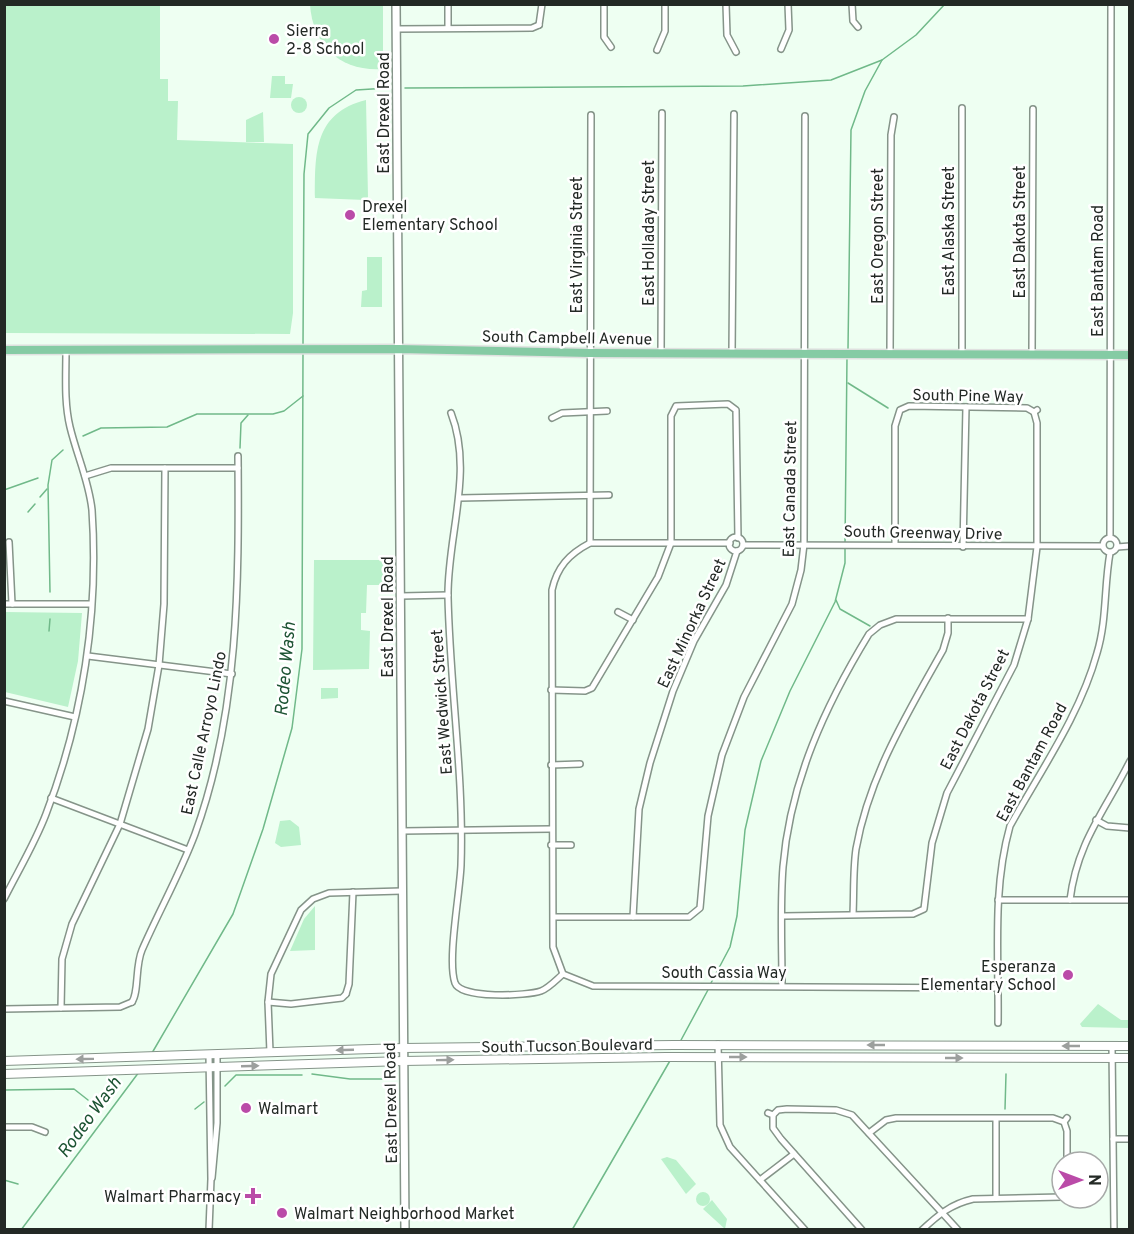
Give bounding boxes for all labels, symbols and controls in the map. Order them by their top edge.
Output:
place label: Sierra 2-8 School [286,22,365,60]
marker: Sierra 2-8 School [267,32,281,46]
street label: East Drexel Road [375,52,395,174]
street label: East Holladay Street [640,160,660,306]
street label: East Dakota Street [1011,165,1031,299]
street label: East Alaska Street [940,166,960,296]
street label: East Oregon Street [869,168,889,304]
street label: East Virginia Street [568,176,588,314]
place label: Drexel Elementary School [362,198,498,236]
street label: East Bantam Road [1089,205,1109,337]
marker: Drexel Elementary School [343,208,357,222]
street label: South Campbell Avenue [482,328,652,350]
street label: South Pine Way [912,386,1024,408]
street label: East Canada Street [780,420,802,558]
street label: South Greenway Drive [843,523,1003,545]
street label: East Drexel Road [379,556,399,678]
street label: East Minorka Street [654,556,732,692]
water label: Rodeo Wash [271,621,302,717]
street label: East Wedwick Street [428,629,458,775]
street label: East Dakota Street [937,646,1015,774]
street label: East Calle Arroyo Lindo [178,650,232,817]
street label: East Bantam Road [993,700,1073,826]
place label: Esperanza Elementary School [920,958,1056,996]
street label: South Cassia Way [661,964,787,984]
marker: Esperanza Elementary School [1061,968,1075,982]
street label: South Tucson Boulevard [481,1036,653,1058]
one-way arrow [867,1040,886,1050]
one-way arrow [1062,1041,1081,1051]
street label: East Drexel Road [381,1042,403,1164]
one-way arrow [335,1045,354,1054]
one-way arrow [729,1052,748,1062]
one-way arrow [945,1053,964,1063]
one-way arrow [75,1054,94,1064]
one-way arrow [436,1055,455,1065]
one-way arrow [241,1061,260,1070]
water label: Rodeo Wash [53,1073,127,1163]
place label: Walmart [258,1100,318,1120]
marker: Walmart [239,1101,253,1115]
north arrow [1050,1150,1110,1210]
text: N [1083,1174,1103,1186]
place label: Walmart Pharmacy [104,1188,241,1208]
marker: Walmart Pharmacy [246,1189,260,1203]
place label: Walmart Neighborhood Market [294,1205,515,1225]
marker: Walmart Neighborhood Market [275,1206,289,1220]

